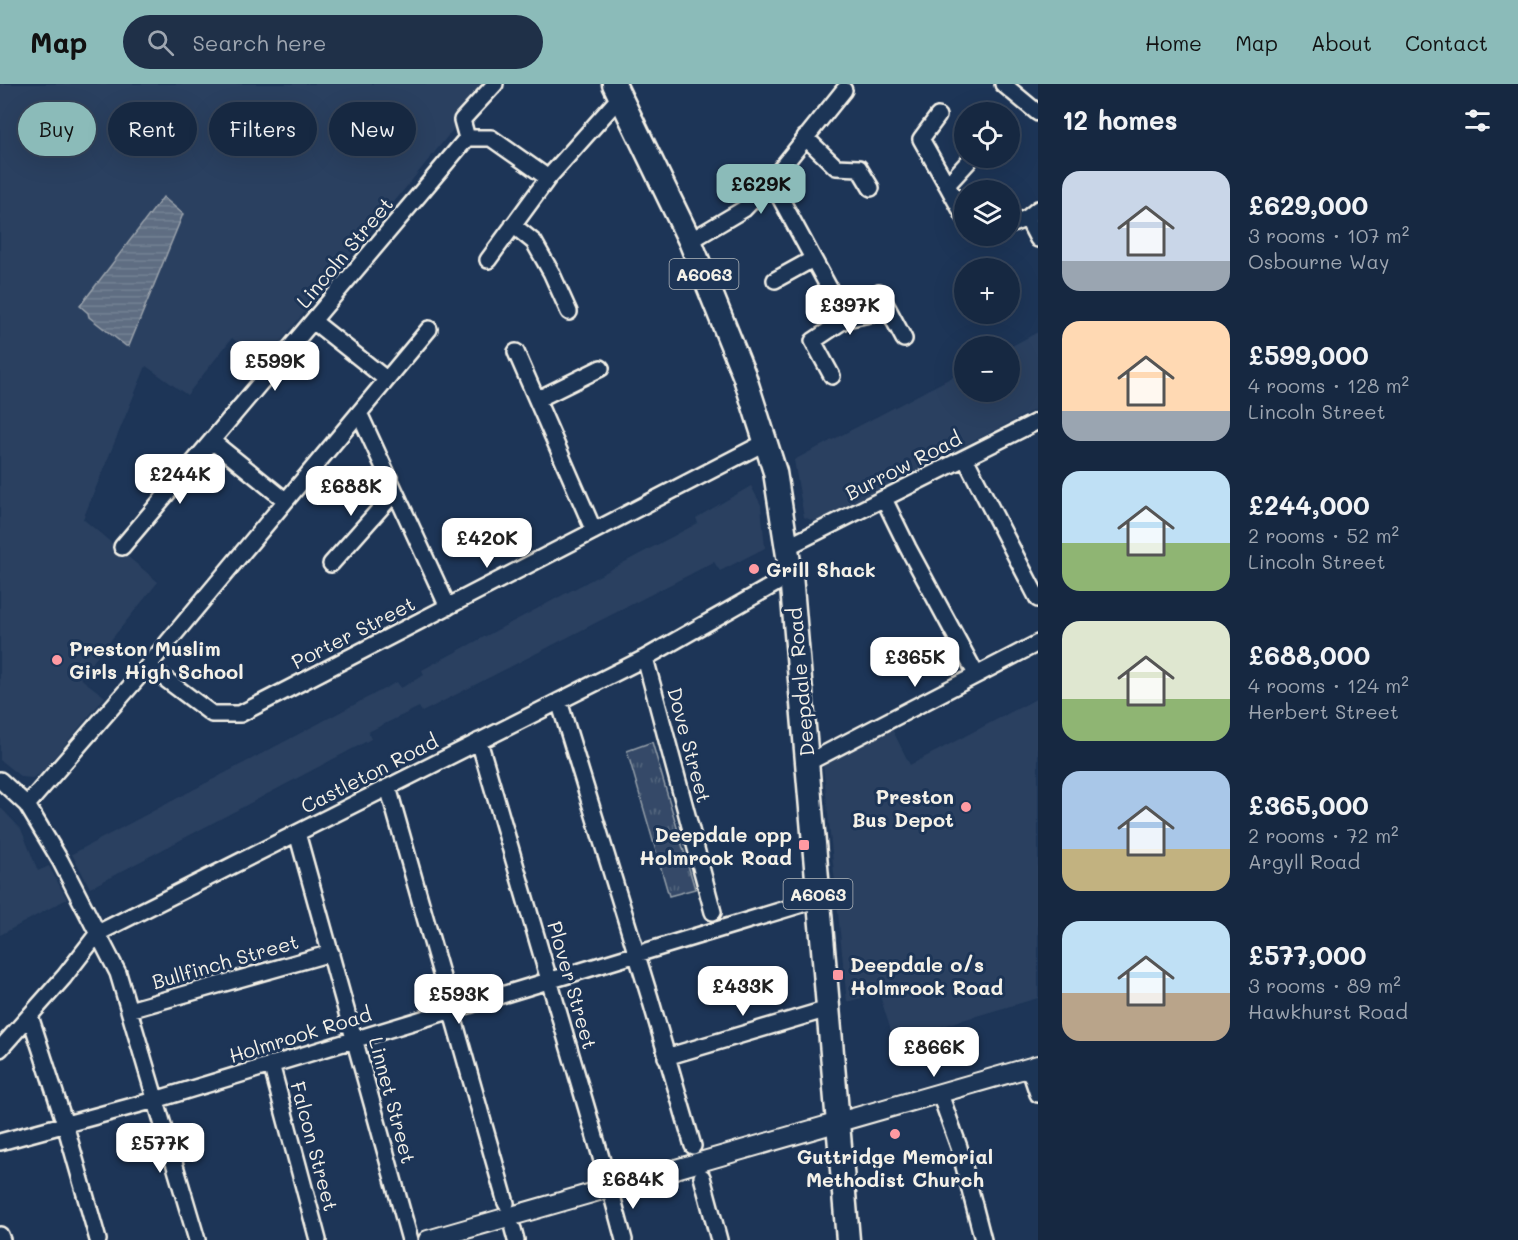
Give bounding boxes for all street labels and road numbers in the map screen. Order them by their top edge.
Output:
street label: Lincoln Street [290,191,398,313]
road number: A6063 [670,259,738,289]
street label: Burrow Road [840,425,966,505]
street label: Porter Street [287,590,419,674]
street label: Deepdale Road [781,606,819,758]
street label: Dove Street [662,684,718,806]
street label: Castleton Road [296,727,442,819]
road number: A6063 [784,879,852,909]
street label: Plover Street [542,918,604,1052]
street label: Bullfinch Street [149,928,301,994]
street label: Holmrook Road [226,1000,374,1068]
street label: Linnet Street [364,1034,422,1166]
street label: Falcon Street [285,1078,345,1214]

